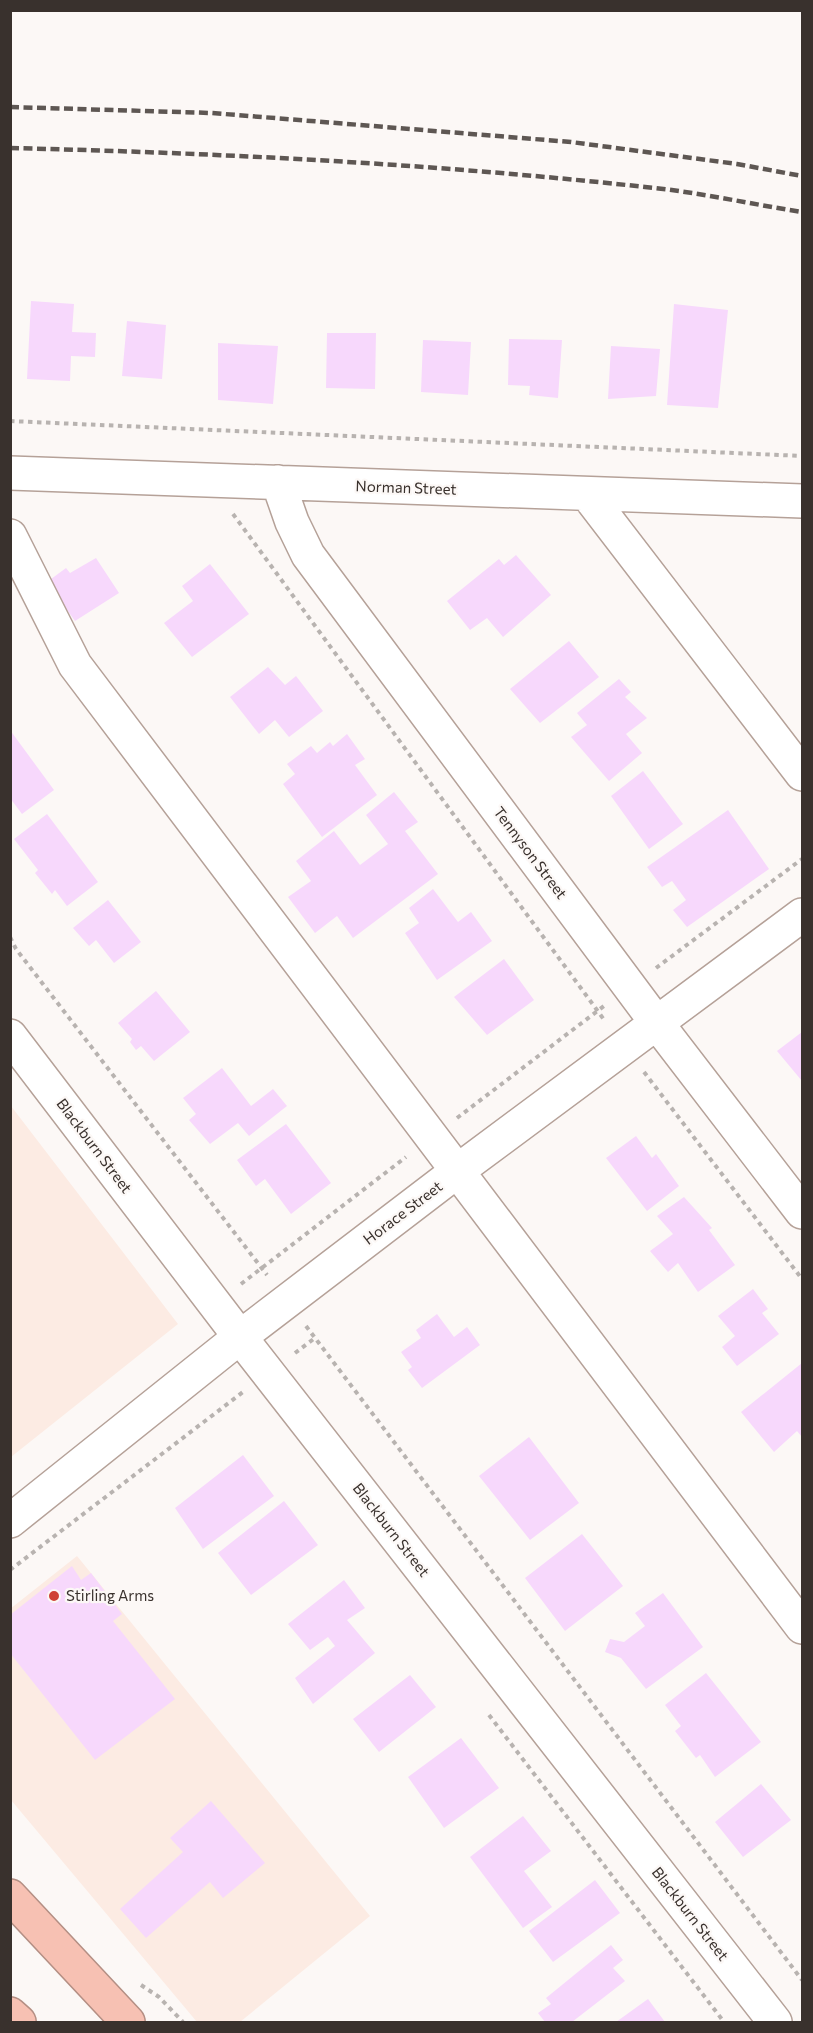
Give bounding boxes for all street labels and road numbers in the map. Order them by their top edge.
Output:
street label: Norman Street [355,476,457,498]
street label: Tennyson Street [490,803,571,902]
street label: Blackburn Street [53,1094,136,1196]
street label: Horace Street [359,1177,446,1248]
street label: Blackburn Street [350,1479,434,1580]
street label: Blackburn Street [649,1863,733,1964]

